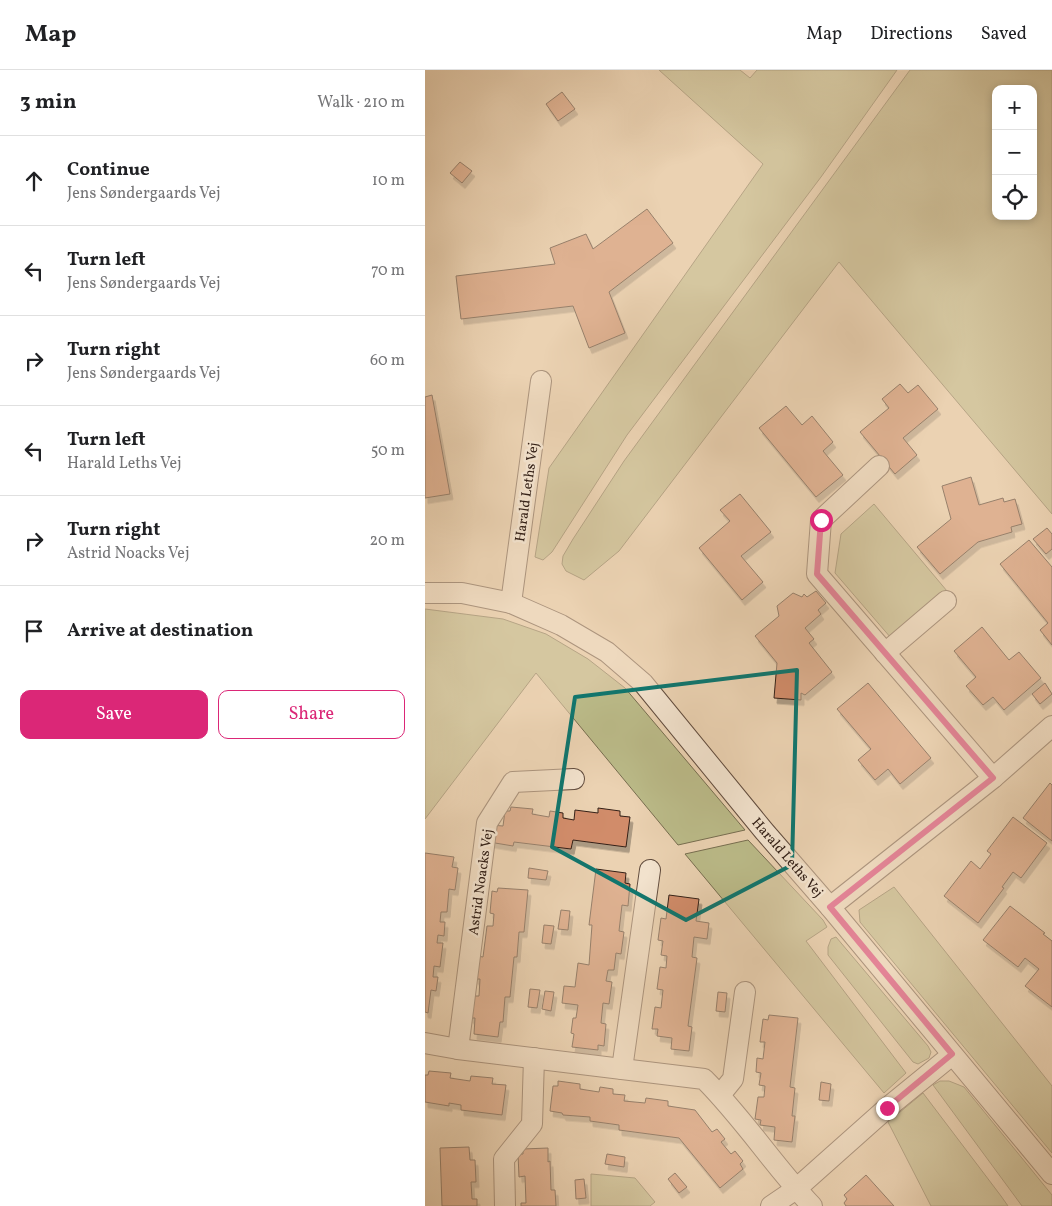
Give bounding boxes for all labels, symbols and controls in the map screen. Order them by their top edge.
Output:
text: Map [25,18,76,52]
text: Map [806,22,842,47]
text: Directions [870,22,953,47]
text: Saved [981,22,1027,47]
map controls [992,85,1037,220]
button: + [992,85,1037,130]
text: 3 min [20,88,76,117]
text: Walk · 210 m [317,92,405,114]
button: − [992,130,1037,175]
text: Continue [67,157,150,183]
icon: ahead [20,167,48,195]
text: 10 m [372,170,405,192]
button: locate [992,175,1037,220]
text: Jens Søndergaards Vej [67,183,221,205]
text: Turn left [67,247,146,273]
icon: left [20,257,48,285]
text: 70 m [371,260,405,282]
text: Jens Søndergaards Vej [67,273,221,295]
text: Turn right [67,337,160,363]
icon: right [20,347,48,375]
text: 60 m [370,350,405,372]
text: Jens Søndergaards Vej [67,363,221,385]
text: Turn left [67,427,146,453]
icon: left [20,437,48,465]
text: 50 m [371,440,405,462]
street label: Harald Leths Vej [511,441,544,543]
text: Harald Leths Vej [67,453,182,475]
route start [810,509,833,532]
text: Turn right [67,517,160,543]
icon: right [20,527,48,555]
text: 20 m [370,530,405,552]
text: Astrid Noacks Vej [67,543,189,565]
icon: arrive [20,617,48,645]
text: Arrive at destination [67,618,253,644]
button: Save [20,690,208,739]
button: Share [218,690,405,739]
street label: Harald Leths Vej [747,814,827,902]
street label: Astrid Noacks Vej [465,828,498,937]
route end [876,1097,899,1120]

